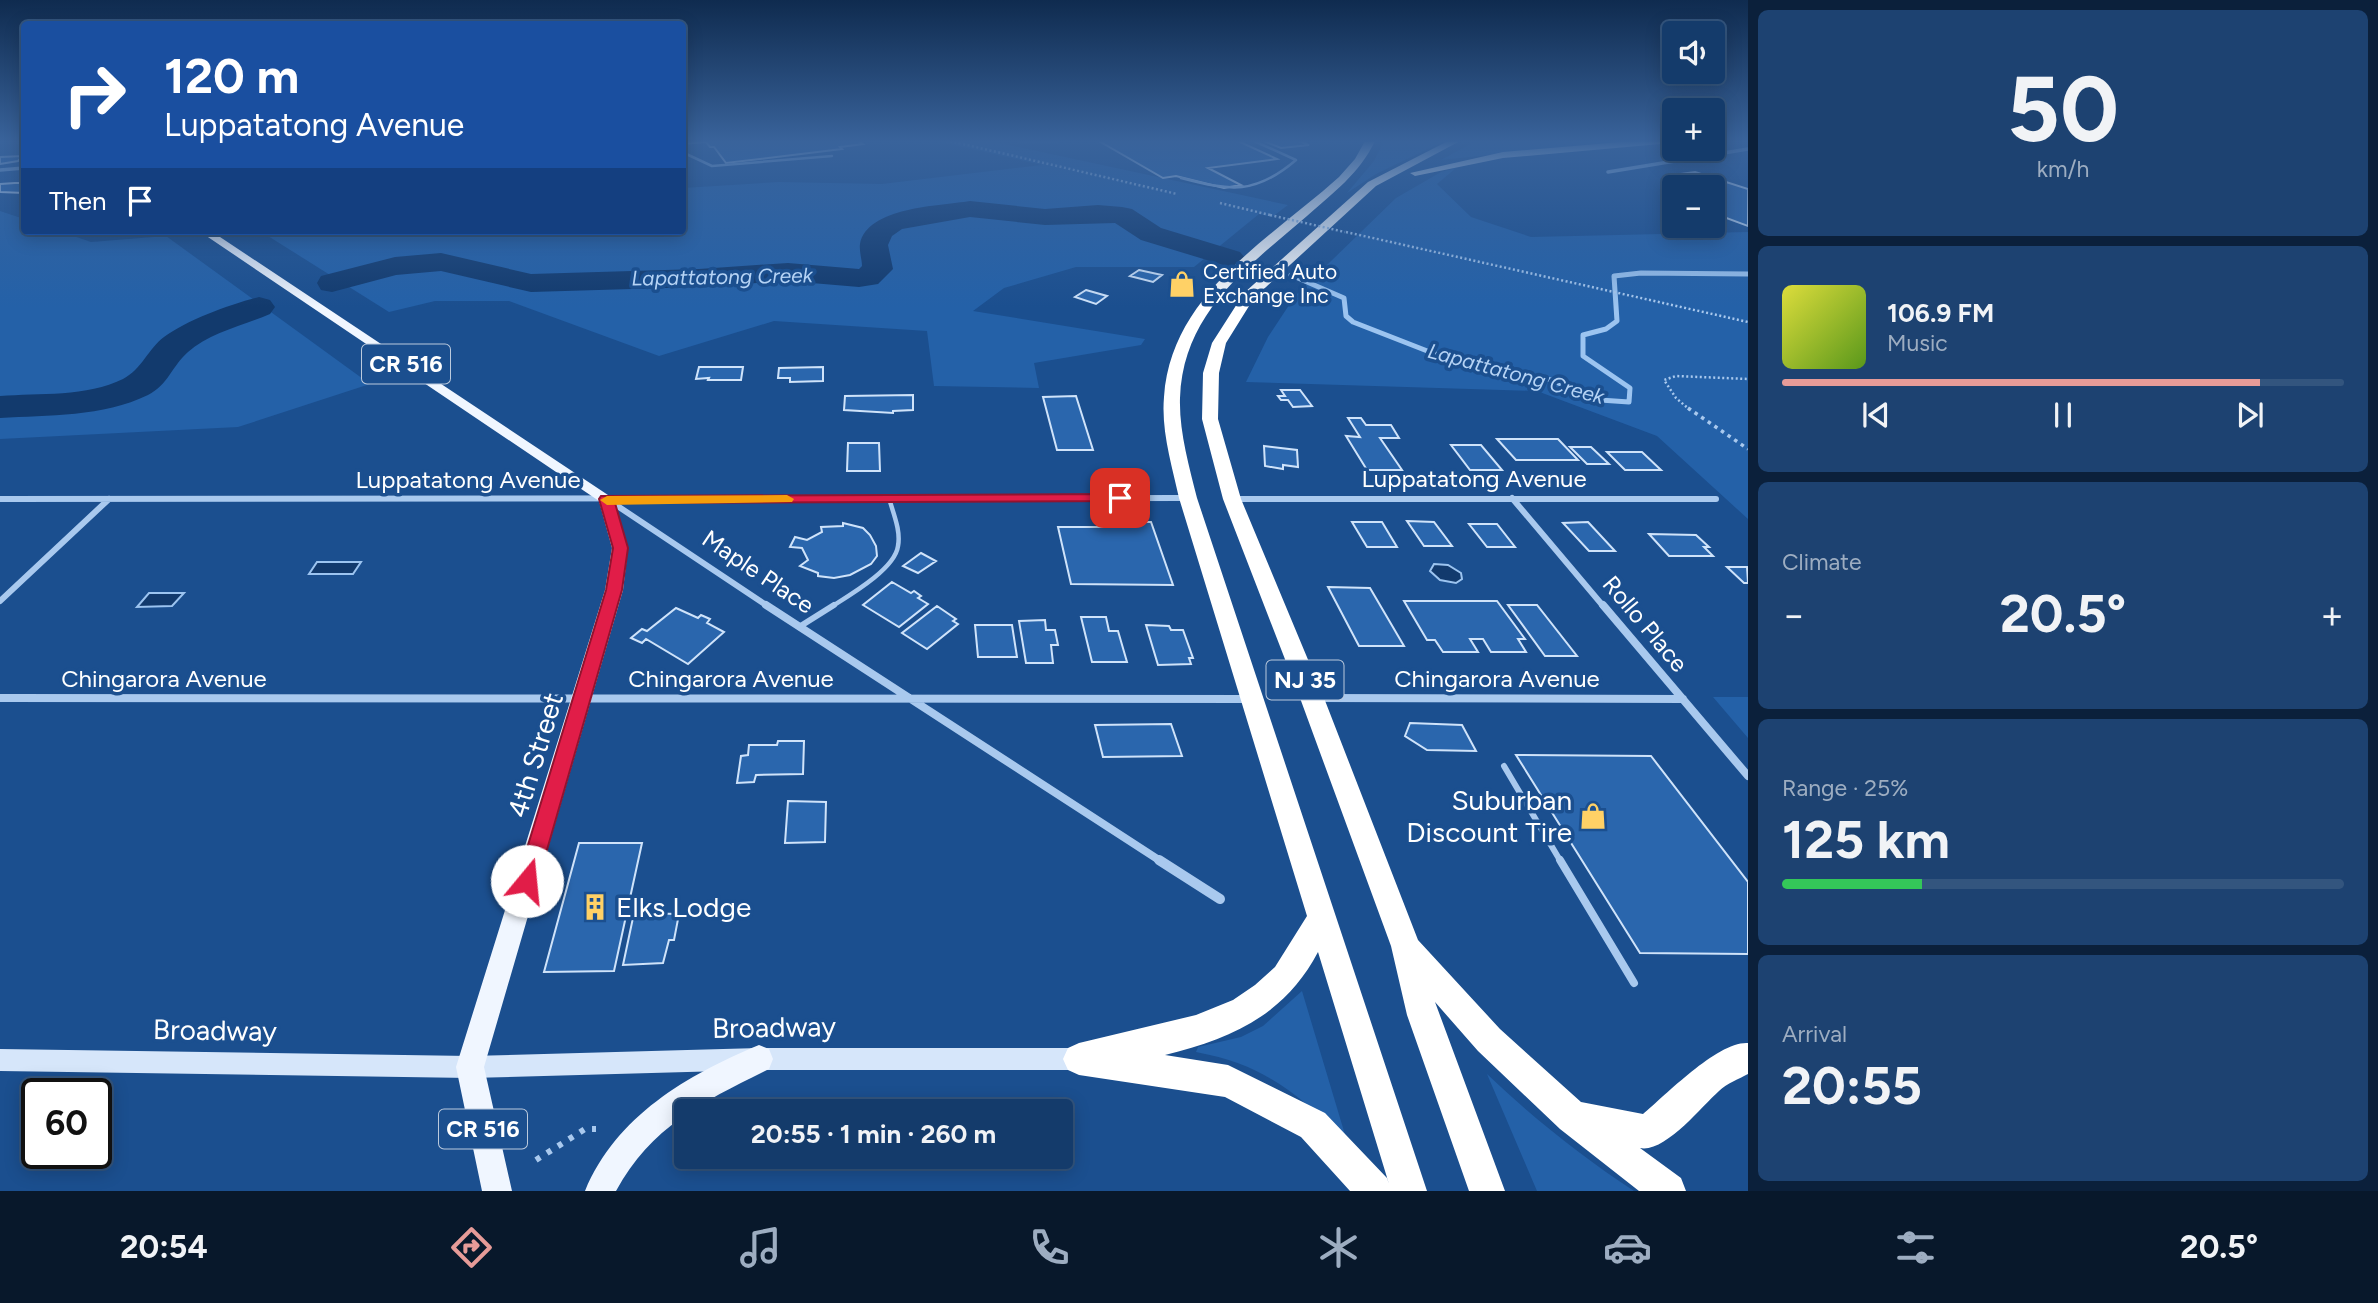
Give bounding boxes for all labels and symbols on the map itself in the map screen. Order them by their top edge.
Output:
place label: Certified Auto Exchange Inc [1203,259,1337,308]
water label: Lapattatong Creek [631,262,814,291]
shop icon: Certified Auto Exchange Inc [1167,269,1197,299]
water label: Lapattatong Creek [1425,338,1608,409]
road number: CR 516 [362,344,450,384]
street label: Luppatatong Avenue [1361,464,1587,493]
street label: Luppatatong Avenue [355,465,581,494]
pin [1090,468,1150,528]
street label: Maple Place [697,524,820,620]
street label: Rollo Place [1597,570,1694,678]
road number: NJ 35 [1266,660,1344,700]
street label: Chingarora Avenue [61,664,267,693]
street label: Chingarora Avenue [628,664,834,693]
street label: Chingarora Avenue [1394,664,1600,693]
street label: 4th Street [500,688,570,822]
place label: Suburban Discount Tire [1406,783,1572,849]
shop icon: Suburban Discount Tire [1578,801,1608,831]
position arrow [490,844,564,918]
place label: Elks Lodge [616,890,751,924]
building icon: Elks Lodge [580,892,610,922]
street label: Broadway [712,1009,837,1045]
street label: Broadway [153,1012,278,1048]
speed limit sign: 60 [21,1078,112,1169]
road number: CR 516 [439,1110,527,1148]

